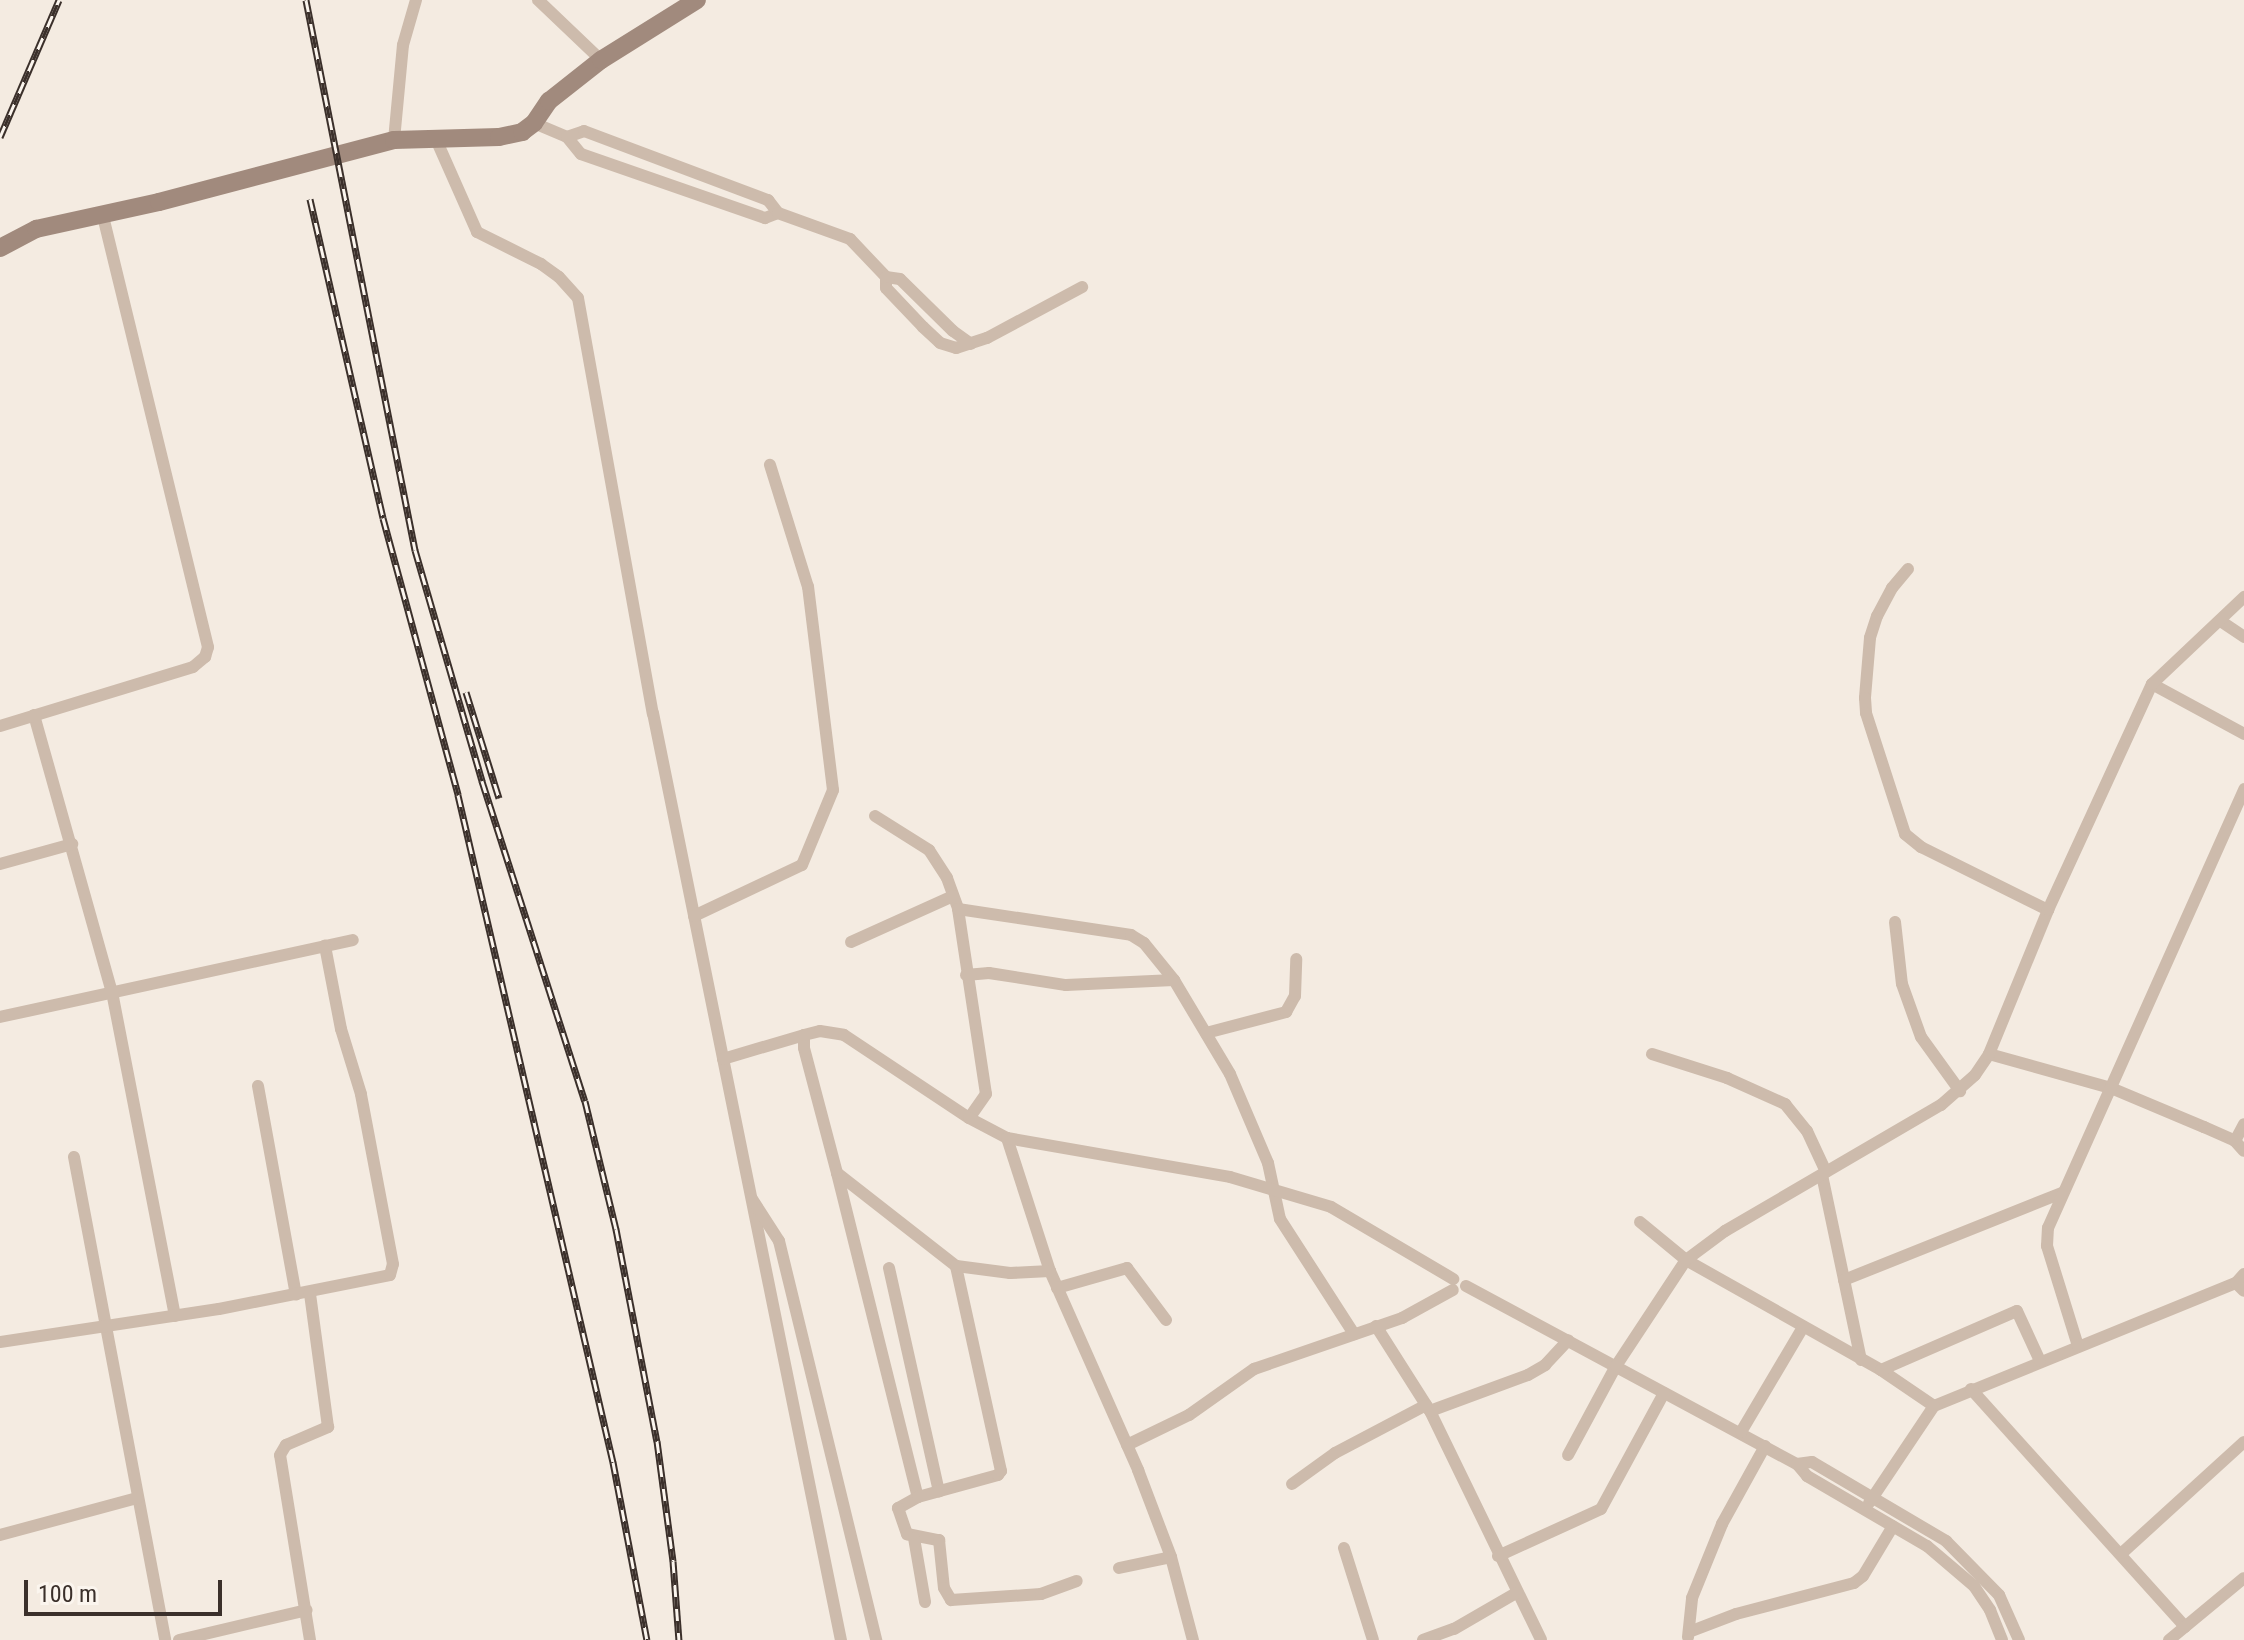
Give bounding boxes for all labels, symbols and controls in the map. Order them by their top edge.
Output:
scale bar [28,1564,226,1614]
text: 100 m [38,1580,97,1608]

